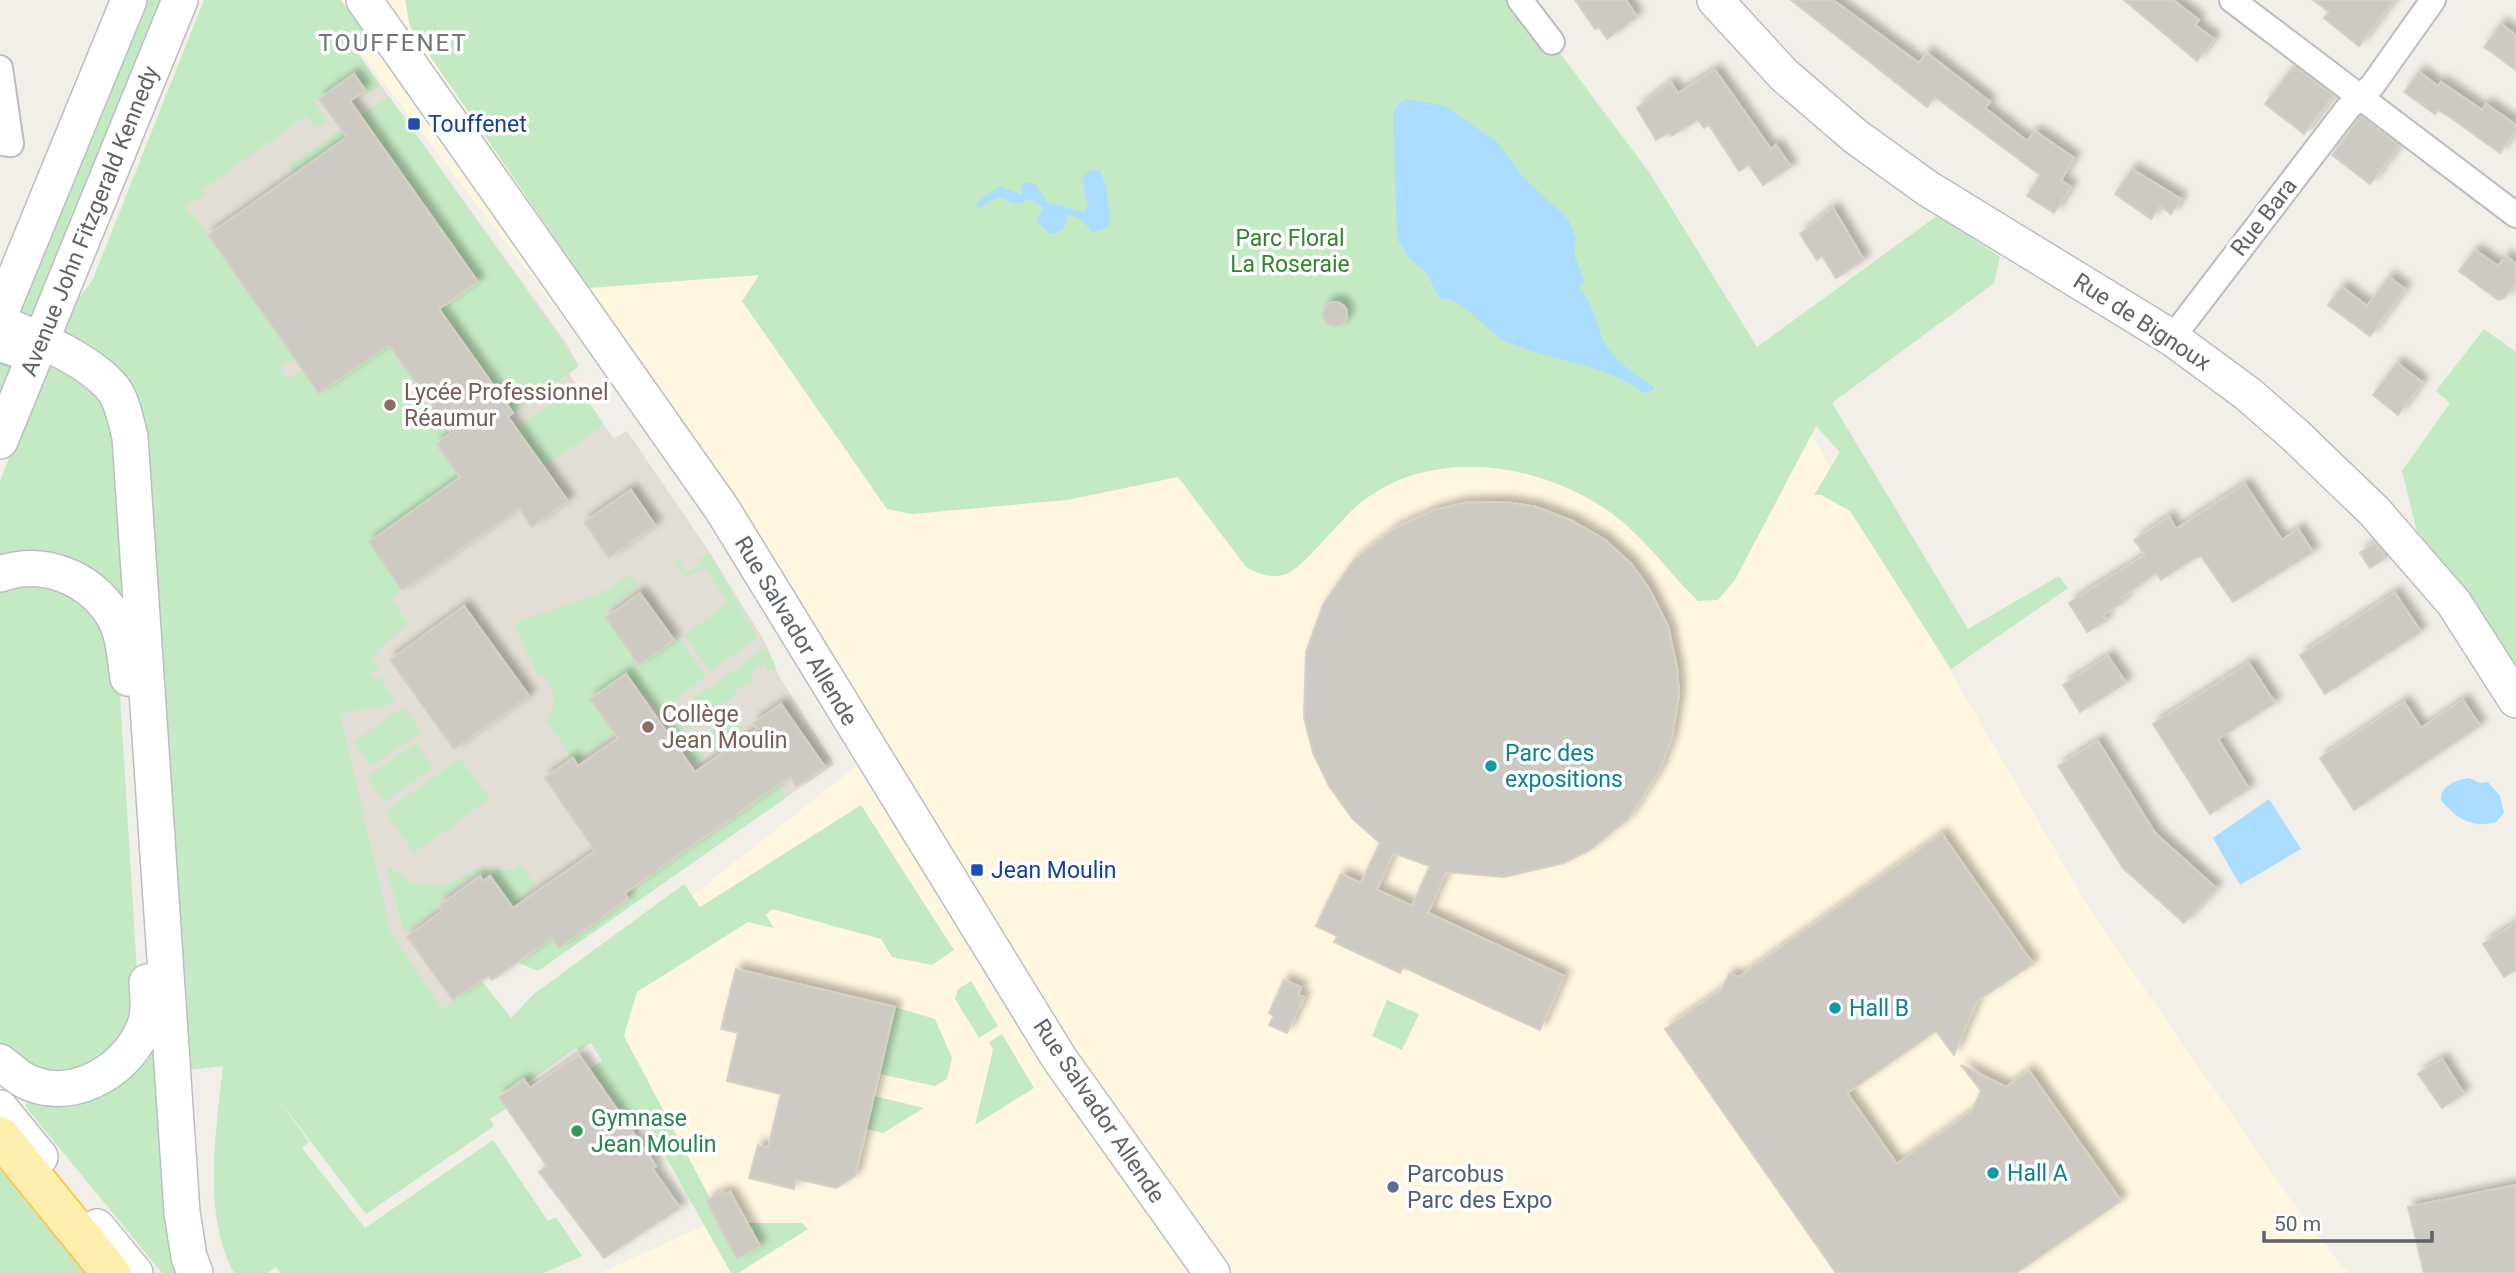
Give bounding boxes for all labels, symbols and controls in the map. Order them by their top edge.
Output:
district label: TOUFFENET [318,29,468,57]
street label: Avenue John Fitzgerald Kennedy [15,62,165,380]
place label: Touffenet [428,111,527,138]
marker: Touffenet [406,116,422,132]
street label: Rue Bara [2225,173,2303,261]
park label: Parc Floral La Roseraie [1230,225,1350,278]
street label: Rue de Bignoux [2068,268,2216,376]
place label: Lycée Professionnel Réaumur [404,379,609,432]
marker: Lycée Professionnel Réaumur [382,397,398,413]
street label: Rue Salvador Allende [729,532,863,730]
place label: Collège Jean Moulin [662,701,788,754]
marker: Collège Jean Moulin [640,719,656,735]
place label: Parc des expositions [1505,740,1623,793]
marker: Parc des expositions [1483,758,1499,774]
place label: Jean Moulin [991,857,1117,884]
marker: Jean Moulin [969,862,985,878]
place label: Hall B [1849,995,1909,1022]
marker: Hall B [1827,1000,1843,1016]
street label: Rue Salvador Allende [1027,1014,1171,1208]
place label: Gymnase Jean Moulin [591,1105,717,1158]
marker: Gymnase Jean Moulin [569,1123,585,1139]
place label: Hall A [2007,1160,2068,1187]
place label: Parcobus Parc des Expo [1407,1161,1552,1214]
marker: Hall A [1985,1165,2001,1181]
marker: Parcobus Parc des Expo [1385,1179,1401,1195]
scale bar [2264,1200,2432,1244]
text: 50 m [2274,1212,2321,1236]

